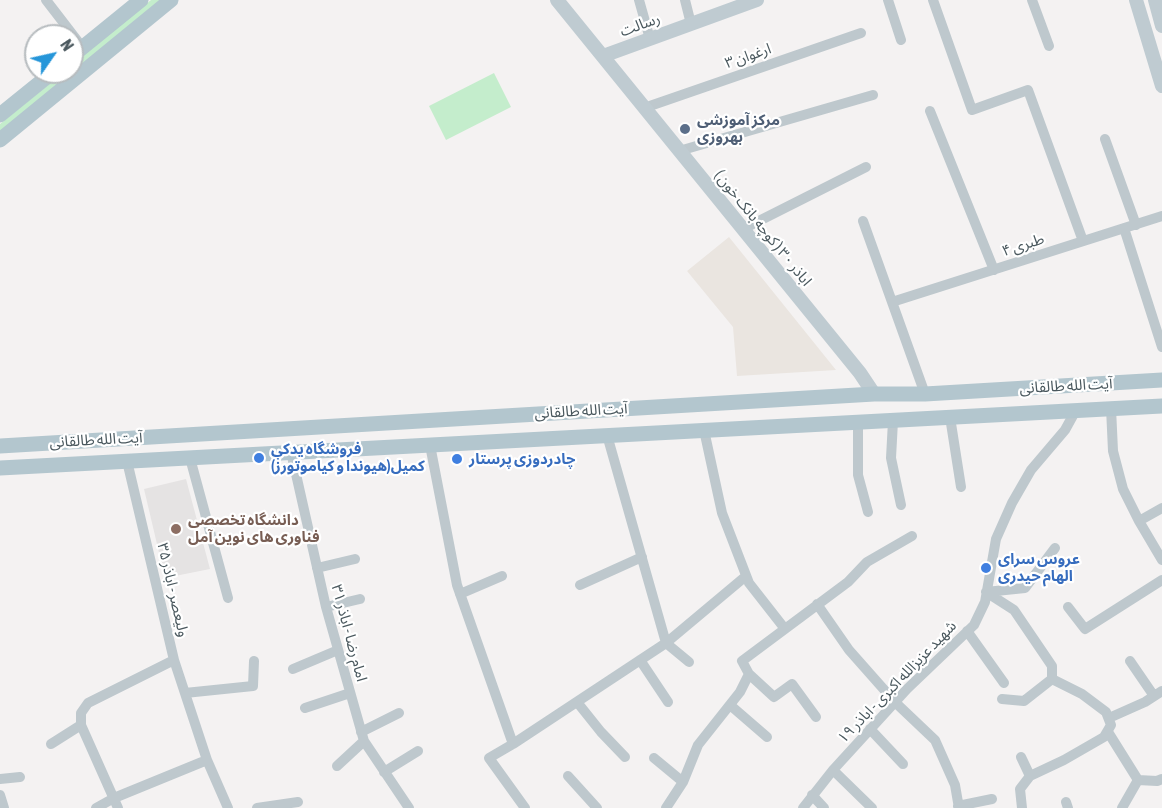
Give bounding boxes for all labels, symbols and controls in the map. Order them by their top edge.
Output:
street label: رسالت [617,9,663,41]
north arrow [24,24,84,84]
text: N [57,36,77,54]
street label: ارغوان ۳ [722,40,774,72]
place label: مرکز آموزشی بهروزی [697,111,780,146]
marker: مرکز آموزشی بهروزی [678,122,692,136]
street label: اباذر ۳۰ ( کوچه بانک خون ) [711,166,815,290]
street label: طبری ۴ [1000,230,1046,260]
street label: آیت الله طالقانی [1019,375,1113,397]
street label: آیت الله طالقانی [534,400,628,422]
street label: آیت الله طالقانی [49,429,143,451]
place label: فروشگاه يدكي كميل(هیوندا و کیاموتورز) [271,440,425,475]
place label: چادردوزی پرستار [469,450,575,468]
marker: فروشگاه يدكي كميل(هیوندا و کیاموتورز) [252,451,266,465]
marker: چادردوزی پرستار [450,452,464,466]
place label: دانشگاه تخصصی فناوری های نوین آمل [188,511,320,546]
marker: دانشگاه تخصصی فناوری های نوین آمل [169,522,183,536]
street label: ولیعصر - اباذر ۳۵ [153,541,193,639]
place label: عروس سرای الهام حیدری [998,550,1080,585]
marker: عروس سرای الهام حیدری [979,561,993,575]
street label: امام رضا - اباذر ۳۱ [327,582,371,684]
street label: شهید عزیزالله اکبری - اباذر ۱۹ [834,617,960,747]

